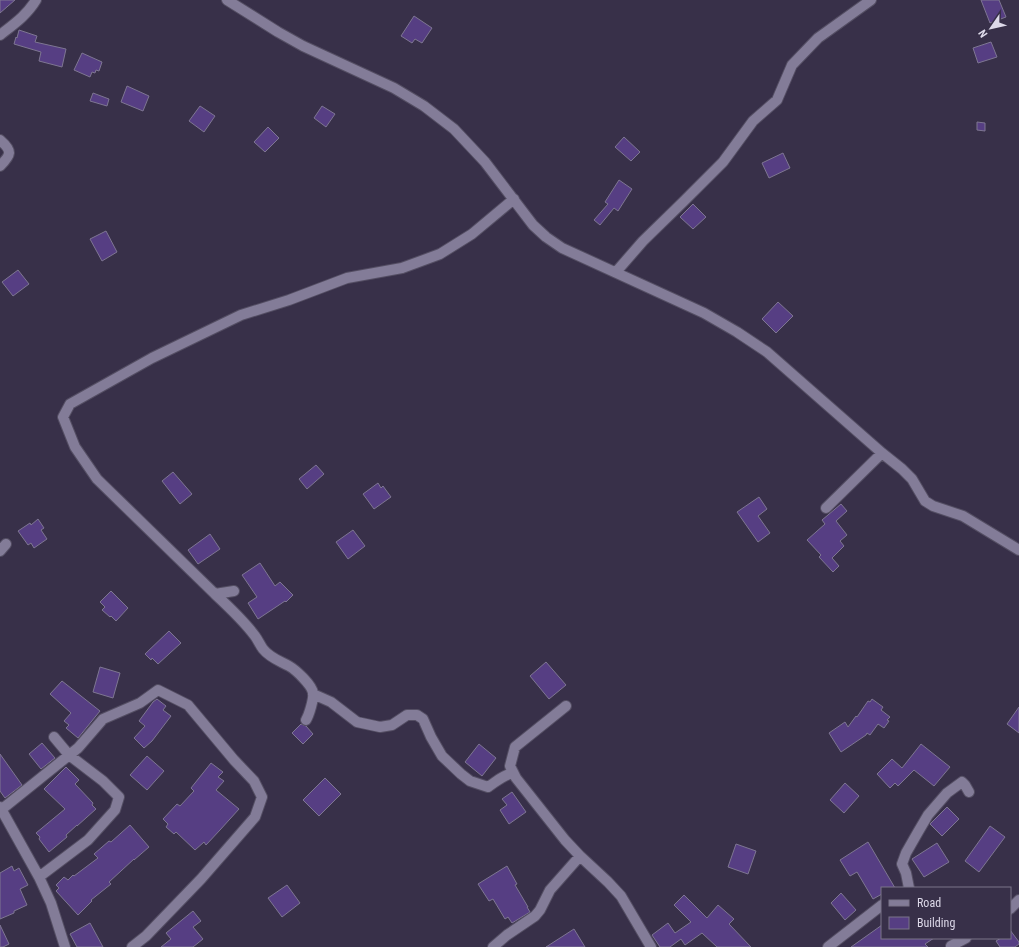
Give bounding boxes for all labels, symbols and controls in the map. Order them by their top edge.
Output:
north arrow [971,8,1011,48]
text: N [976,27,990,40]
legend [881,887,1011,939]
text: Road [917,896,941,910]
text: Building [917,916,955,930]

